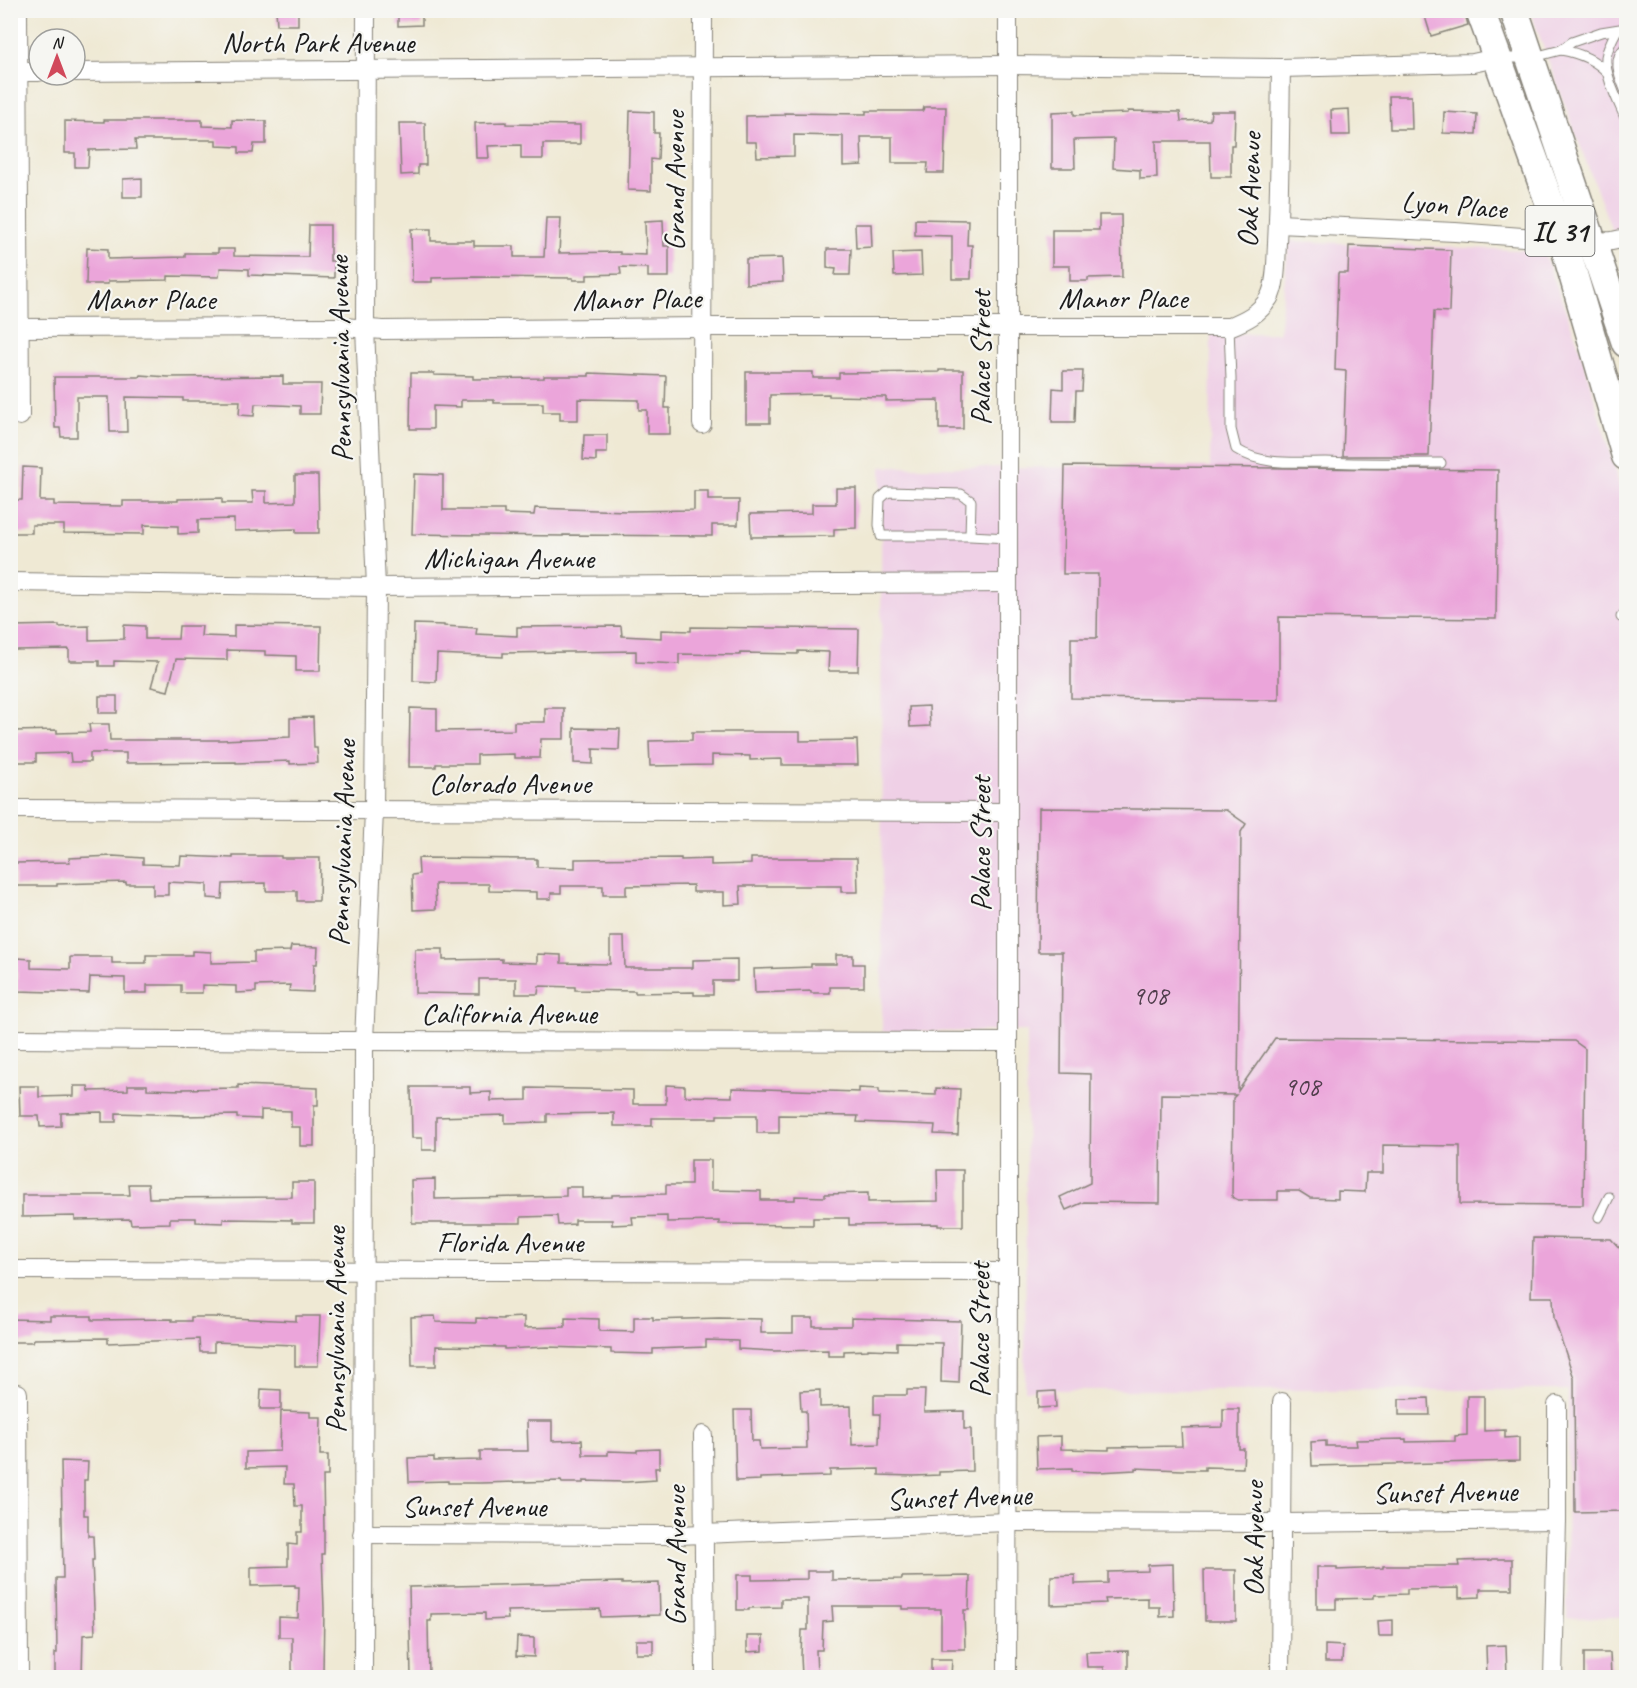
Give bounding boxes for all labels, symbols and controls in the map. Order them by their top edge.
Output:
street label: North Park Avenue [222,23,416,61]
north arrow [27,27,87,87]
text: N [52,33,65,53]
street label: Grand Avenue [655,109,693,251]
street label: Oak Avenue [1228,129,1270,248]
street label: Lyon Place [1400,182,1510,228]
road number: IL 31 [1526,206,1594,256]
street label: Pennsylvania Avenue [319,253,361,463]
street label: Manor Place [572,279,704,319]
street label: Manor Place [1059,279,1190,317]
street label: Manor Place [87,280,218,318]
street label: Palace Street [961,287,999,426]
street label: Michigan Avenue [424,539,596,577]
street label: Pennsylvania Avenue [319,737,365,947]
street label: Colorado Avenue [429,764,593,802]
street label: Palace Street [961,773,999,912]
house number: 908 [1132,978,1171,1012]
street label: California Avenue [421,994,599,1032]
house number: 908 [1284,1069,1323,1103]
street label: Florida Avenue [437,1223,586,1261]
street label: Pennsylvania Avenue [316,1225,354,1433]
street label: Palace Street [960,1259,998,1398]
street label: Sunset Avenue [1372,1472,1520,1512]
street label: Sunset Avenue [886,1475,1034,1519]
street label: Oak Avenue [1234,1479,1272,1597]
street label: Grand Avenue [656,1484,694,1626]
street label: Sunset Avenue [402,1487,549,1525]

